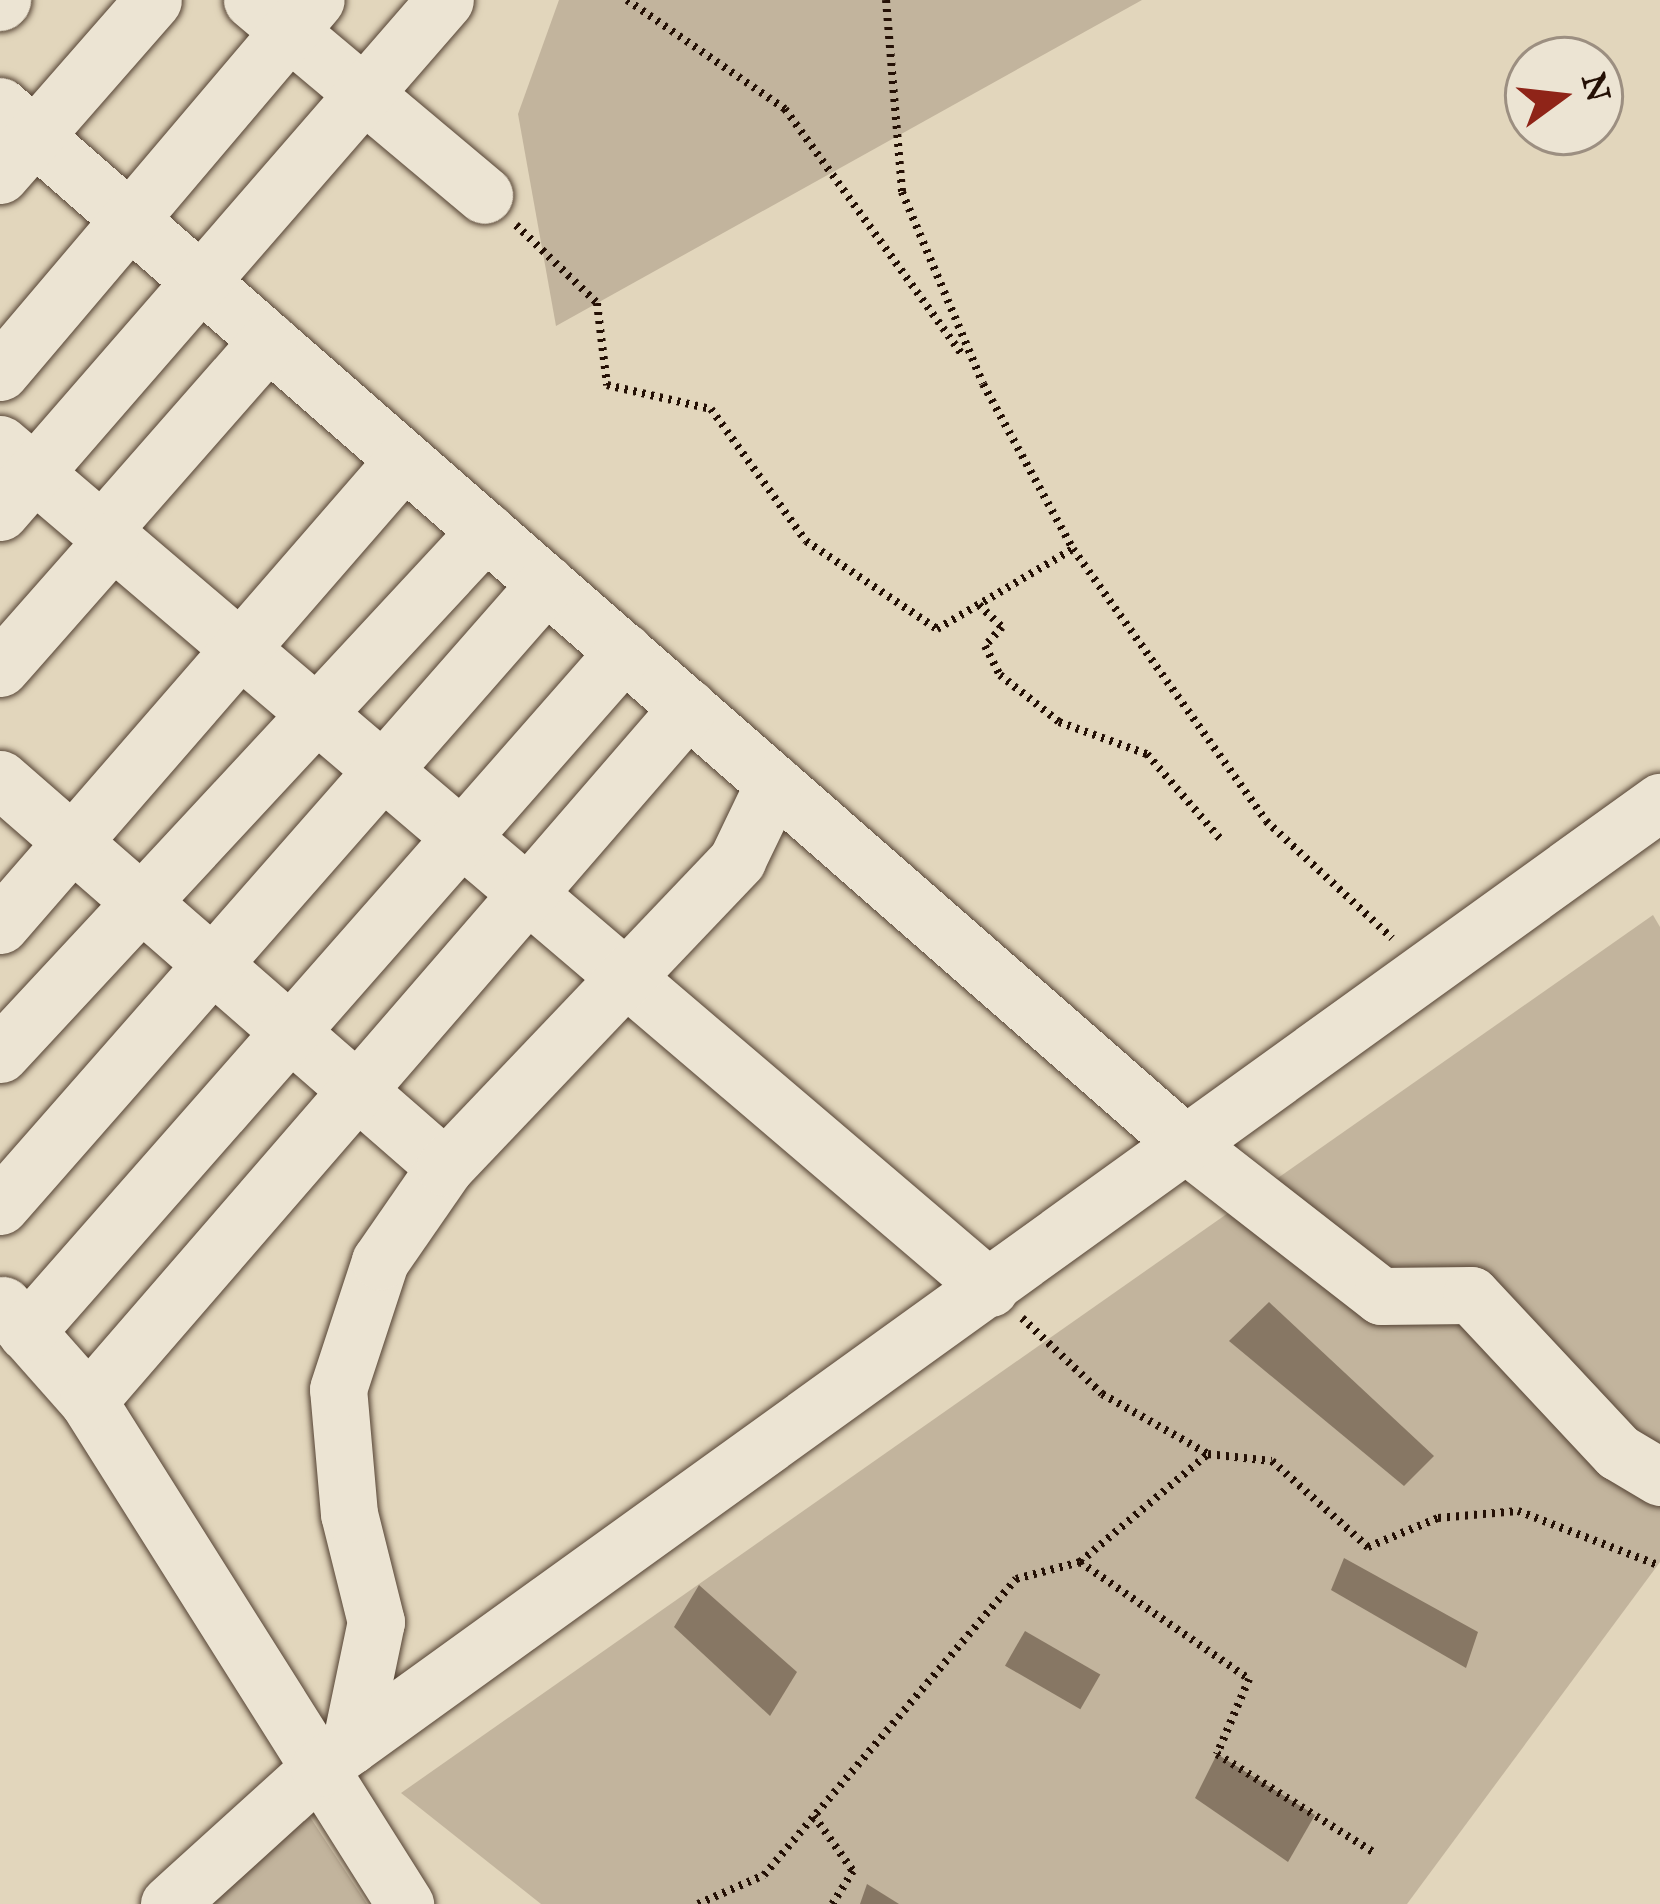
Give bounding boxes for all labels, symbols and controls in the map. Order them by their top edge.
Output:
north arrow [1504,36,1624,156]
text: N [1573,69,1619,106]

